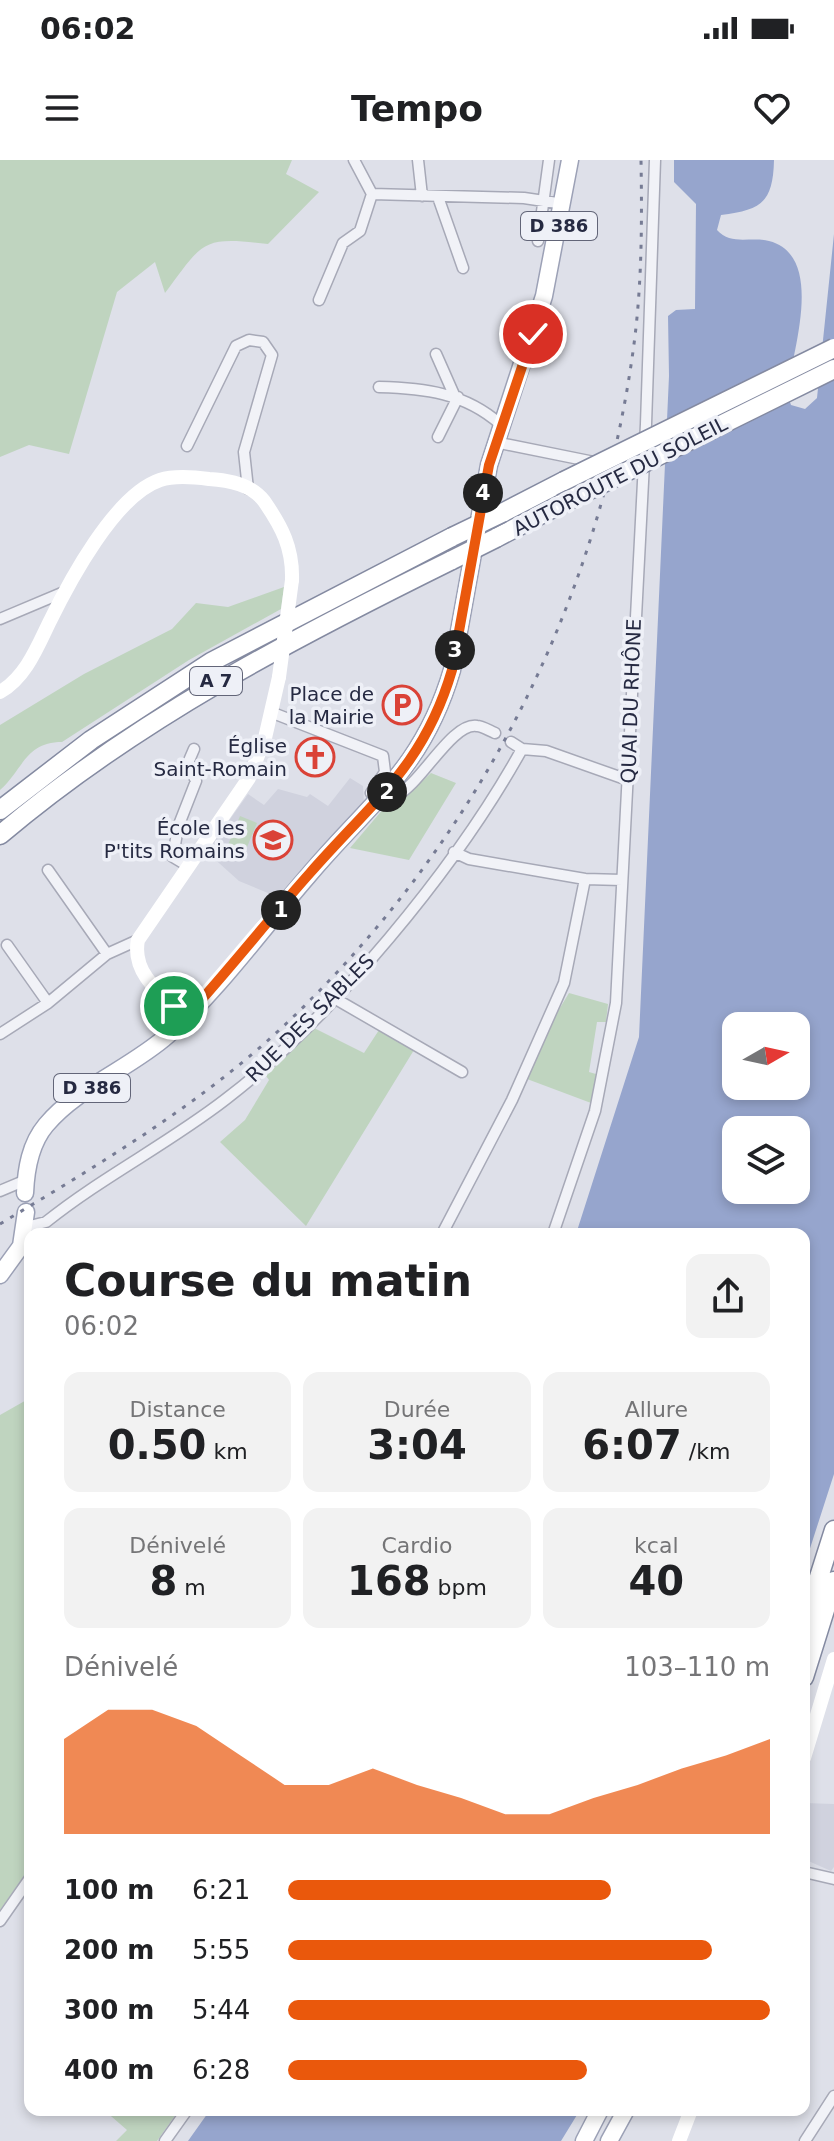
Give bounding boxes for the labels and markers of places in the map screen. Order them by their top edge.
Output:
pin [499,300,567,368]
pin: 4 [463,473,503,513]
pin: 3 [435,630,475,670]
place label: Place de la Mairie [289,682,374,729]
parking icon: Place de la Mairie [381,684,423,726]
place label: Église Saint-Romain [154,734,287,781]
church icon: Église Saint-Romain [294,736,336,778]
pin: 2 [367,772,407,812]
place label: École les P'tits Romains [104,816,245,863]
school or university icon: École les P'tits Romains [252,819,294,861]
pin: 1 [261,890,301,930]
pin [140,972,208,1040]

